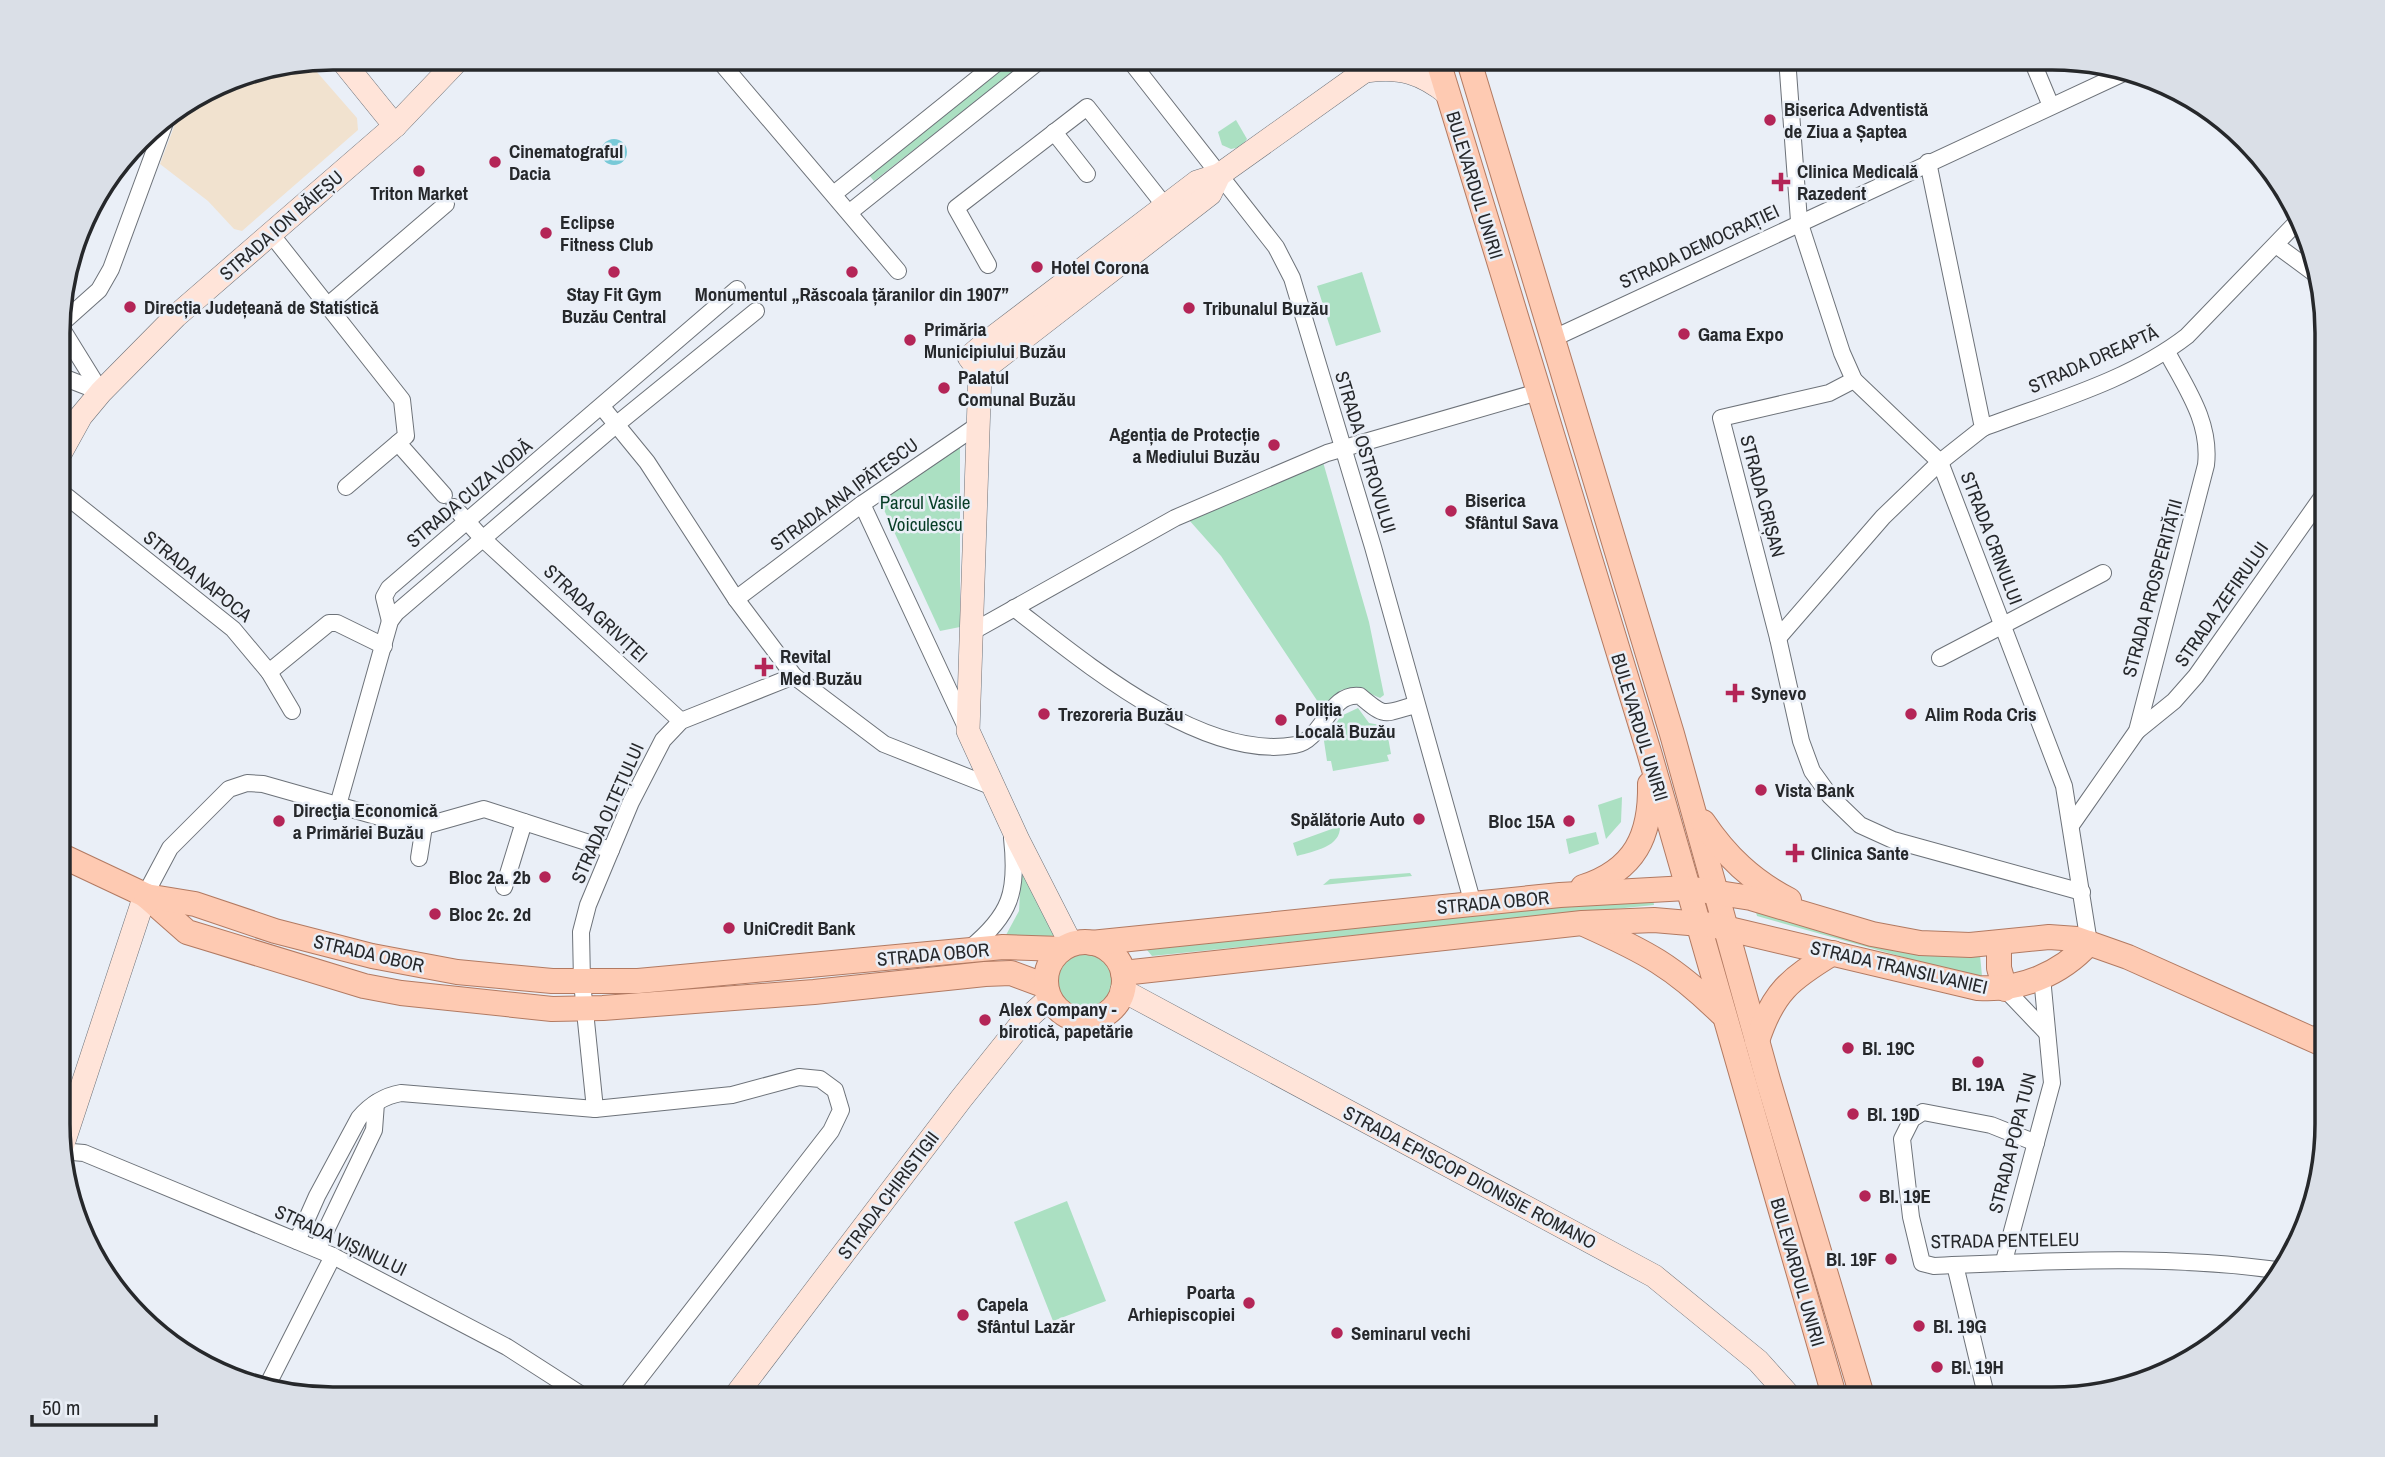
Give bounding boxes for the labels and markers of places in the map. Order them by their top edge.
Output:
place label: Biserica Adventistă de Ziua a Șaptea [1784,96,1928,144]
marker: Biserica Adventistă de Ziua a Șaptea [1762,112,1778,128]
place label: Cinematograful Dacia [509,138,623,186]
marker: Cinematograful Dacia [487,154,503,170]
place label: Clinica Medicală Razedent [1797,158,1919,206]
marker: Triton Market [411,163,427,179]
marker: Clinica Medicală Razedent [1771,172,1791,192]
place label: Triton Market [370,180,468,206]
place label: Eclipse Fitness Club [560,209,654,257]
marker: Eclipse Fitness Club [538,225,554,241]
place label: Hotel Corona [1051,254,1149,280]
marker: Hotel Corona [1029,259,1045,275]
marker: Stay Fit Gym Buzău Central [606,264,622,280]
marker: Monumentul „Răscoala țăranilor din 1907” [844,264,860,280]
place label: Stay Fit Gym Buzău Central [562,281,666,329]
place label: Monumentul „Răscoala țăranilor din 1907” [695,281,1009,307]
place label: Direcția Județeană de Statistică [144,294,379,320]
place label: Tribunalul Buzău [1203,295,1329,321]
marker: Direcția Județeană de Statistică [122,299,138,315]
marker: Tribunalul Buzău [1181,300,1197,316]
place label: Primăria Municipiului Buzău [924,316,1066,364]
place label: Gama Expo [1698,321,1784,347]
marker: Gama Expo [1676,326,1692,342]
marker: Primăria Municipiului Buzău [902,332,918,348]
place label: Palatul Comunal Buzău [958,364,1076,412]
marker: Palatul Comunal Buzău [936,380,952,396]
place label: Agenția de Protecție a Mediului Buzău [1109,421,1260,469]
marker: Agenția de Protecție a Mediului Buzău [1266,437,1282,453]
place label: Biserica Sfântul Sava [1465,487,1559,535]
marker: Biserica Sfântul Sava [1443,503,1459,519]
place label: Revital Med Buzău [780,643,862,691]
marker: Revital Med Buzău [754,657,774,677]
place label: Synevo [1751,680,1806,706]
marker: Synevo [1725,683,1745,703]
place label: Poliția Locală Buzău [1295,696,1395,744]
place label: Trezoreria Buzău [1058,701,1184,727]
place label: Alim Roda Cris [1925,701,2037,727]
marker: Trezoreria Buzău [1036,706,1052,722]
marker: Alim Roda Cris [1903,706,1919,722]
marker: Poliția Locală Buzău [1273,712,1289,728]
place label: Vista Bank [1775,777,1855,803]
marker: Vista Bank [1753,782,1769,798]
place label: Direcţia Economică a Primăriei Buzău [293,797,438,845]
place label: Spălătorie Auto [1290,806,1405,832]
place label: Bloc 15A [1488,808,1556,834]
marker: Spălătorie Auto [1411,811,1427,827]
marker: Direcţia Economică a Primăriei Buzău [271,813,287,829]
marker: Bloc 15A [1561,813,1577,829]
place label: Clinica Sante [1811,840,1909,866]
marker: Clinica Sante [1785,843,1805,863]
place label: Bloc 2a. 2b [449,864,531,890]
marker: Bloc 2a. 2b [537,869,553,885]
place label: Bloc 2c. 2d [449,901,531,927]
marker: Bloc 2c. 2d [427,906,443,922]
place label: UniCredit Bank [743,915,856,941]
marker: UniCredit Bank [721,920,737,936]
place label: Alex Company - birotică, papetărie [999,996,1134,1044]
marker: Alex Company - birotică, papetărie [977,1012,993,1028]
place label: Bl. 19C [1862,1035,1915,1061]
marker: Bl. 19C [1840,1040,1856,1056]
marker: Bl. 19A [1970,1054,1986,1070]
place label: Bl. 19A [1952,1071,2005,1097]
place label: Bl. 19D [1867,1101,1920,1127]
marker: Bl. 19D [1845,1106,1861,1122]
place label: Bl. 19E [1879,1183,1931,1209]
marker: Bl. 19E [1857,1188,1873,1204]
place label: Bl. 19F [1826,1246,1877,1272]
marker: Bl. 19F [1883,1251,1899,1267]
place label: Poarta Arhiepiscopiei [1128,1279,1235,1327]
place label: Capela Sfântul Lazăr [977,1291,1075,1339]
marker: Poarta Arhiepiscopiei [1241,1295,1257,1311]
marker: Capela Sfântul Lazăr [955,1307,971,1323]
place label: Bl. 19G [1933,1313,1987,1339]
marker: Bl. 19G [1911,1318,1927,1334]
place label: Seminarul vechi [1351,1320,1471,1346]
marker: Seminarul vechi [1329,1325,1345,1341]
place label: Bl. 19H [1951,1354,2004,1380]
marker: Bl. 19H [1929,1359,1945,1375]

